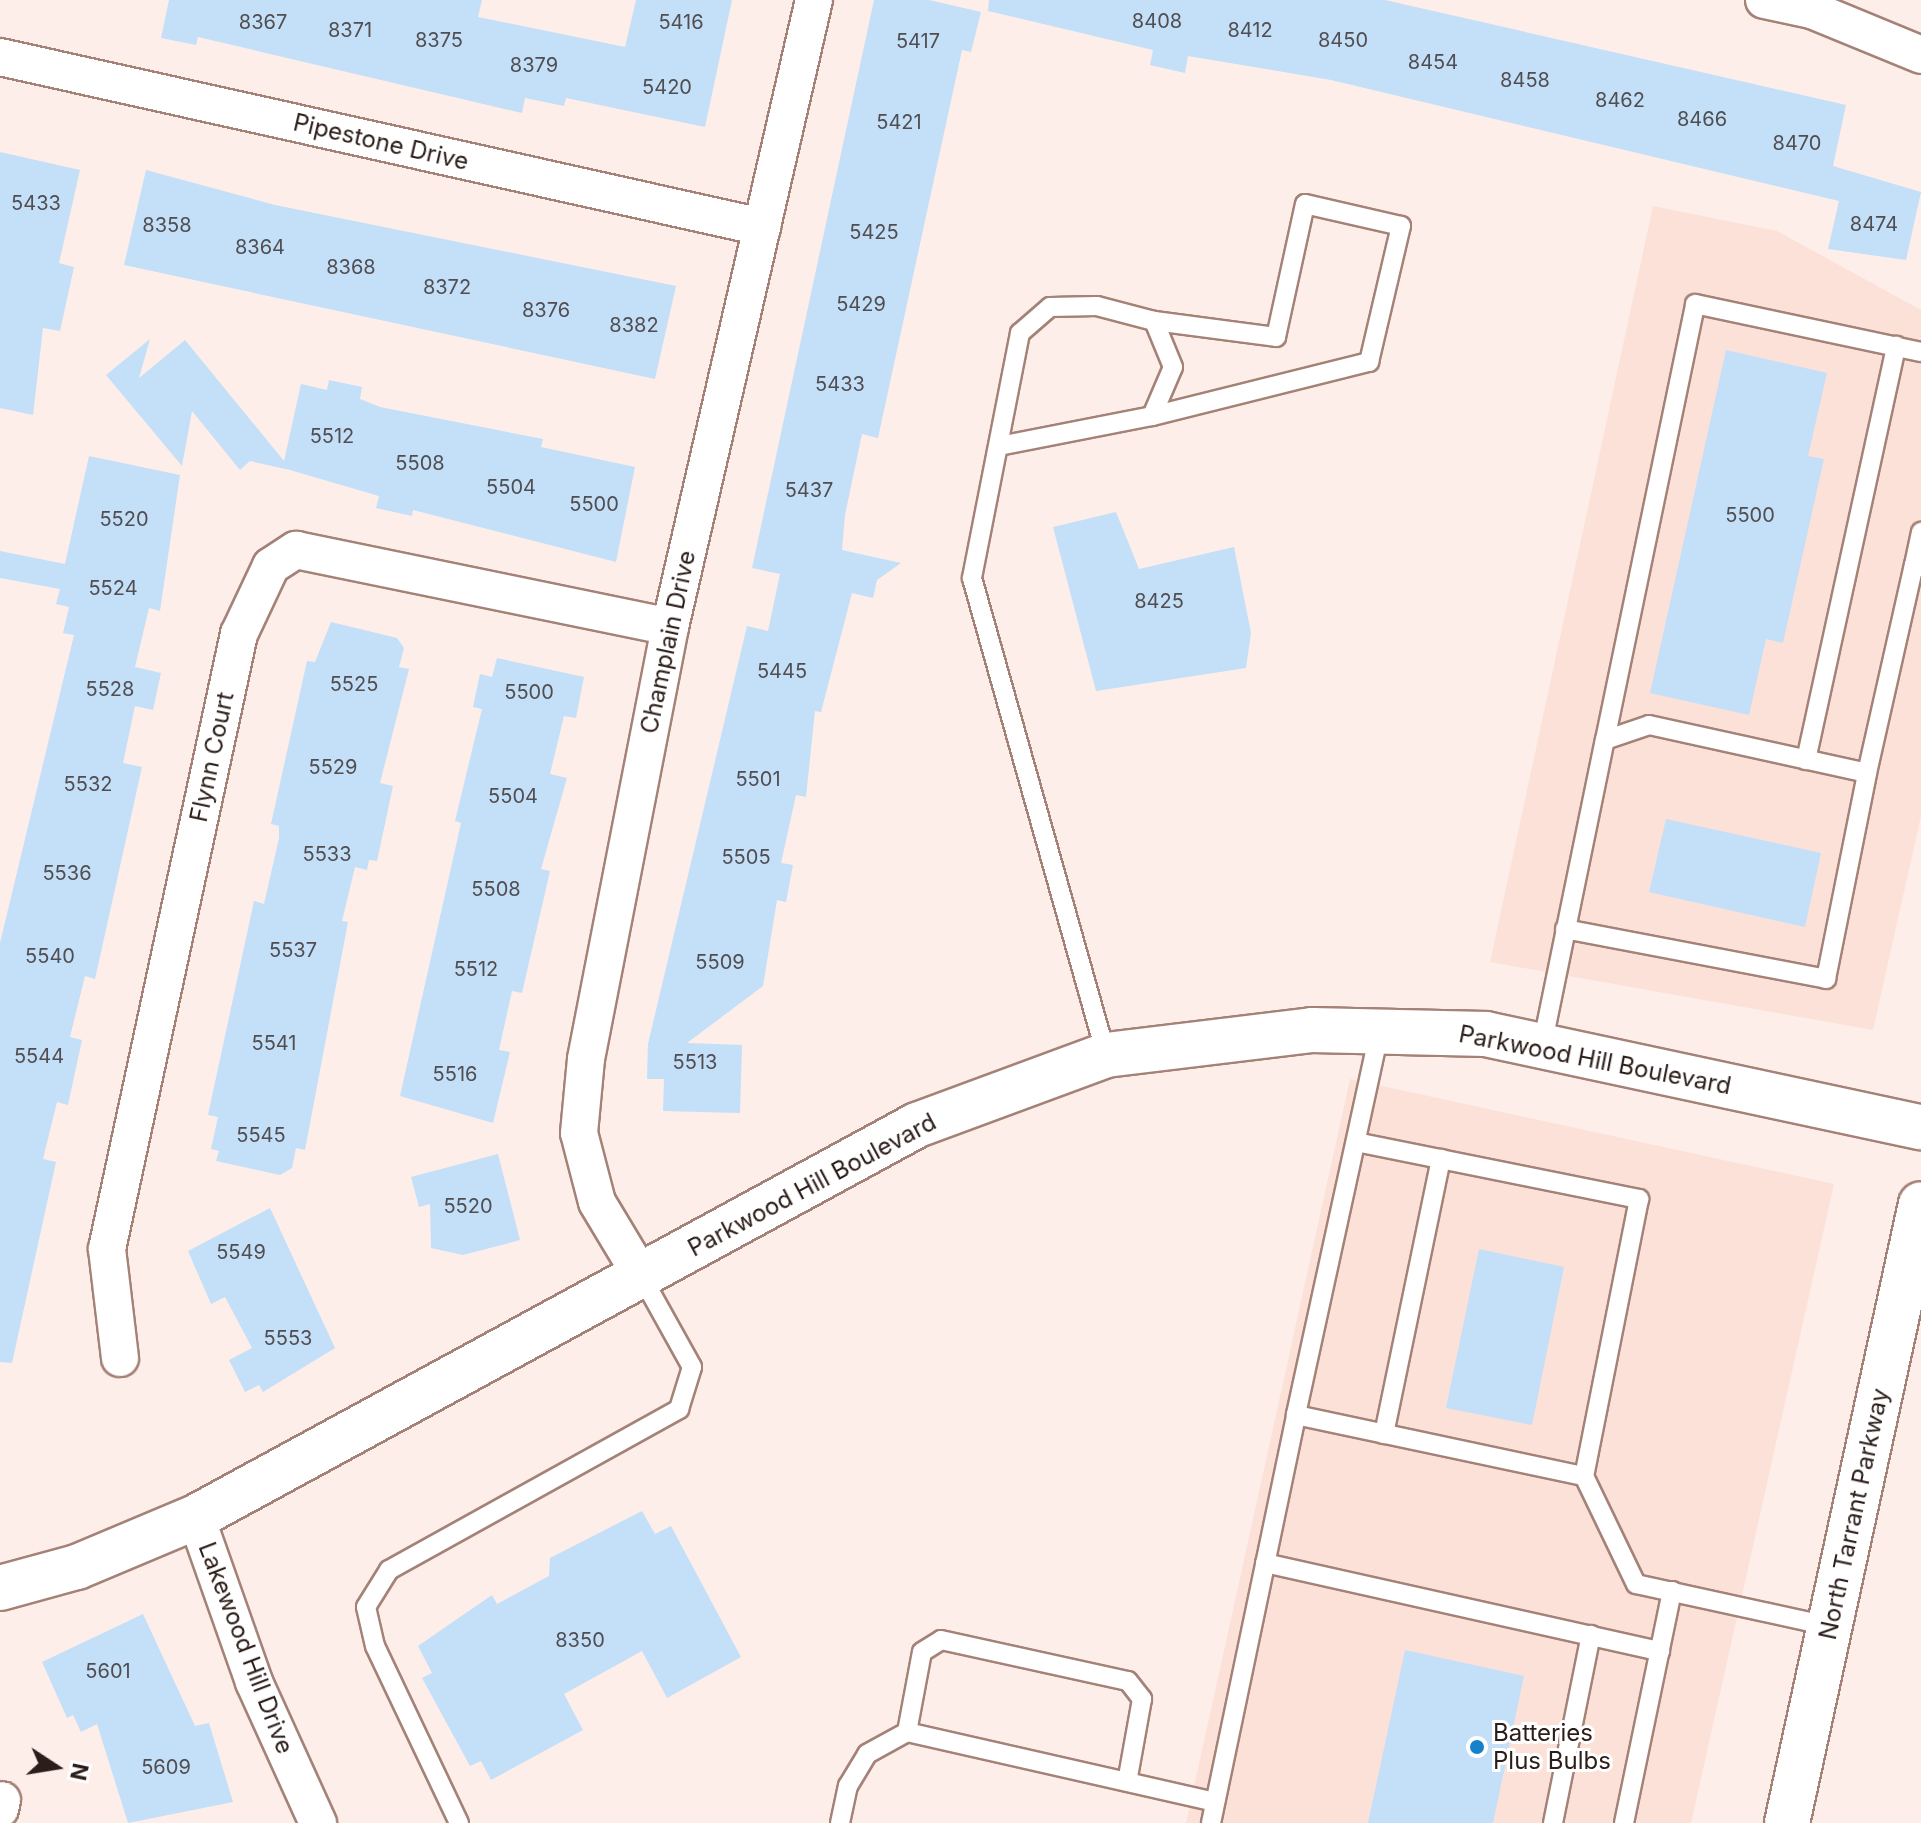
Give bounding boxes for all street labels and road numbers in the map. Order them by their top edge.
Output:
street label: Pipestone Drive [291,108,471,176]
street label: Champlain Drive [635,548,701,736]
street label: Flynn Court [184,689,240,825]
street label: Parkwood Hill Boulevard [1456,1019,1734,1101]
street label: Parkwood Hill Boulevard [683,1107,941,1263]
street label: North Tarrant Parkway [1813,1386,1895,1642]
street label: Lakewood Hill Drive [192,1538,300,1758]

